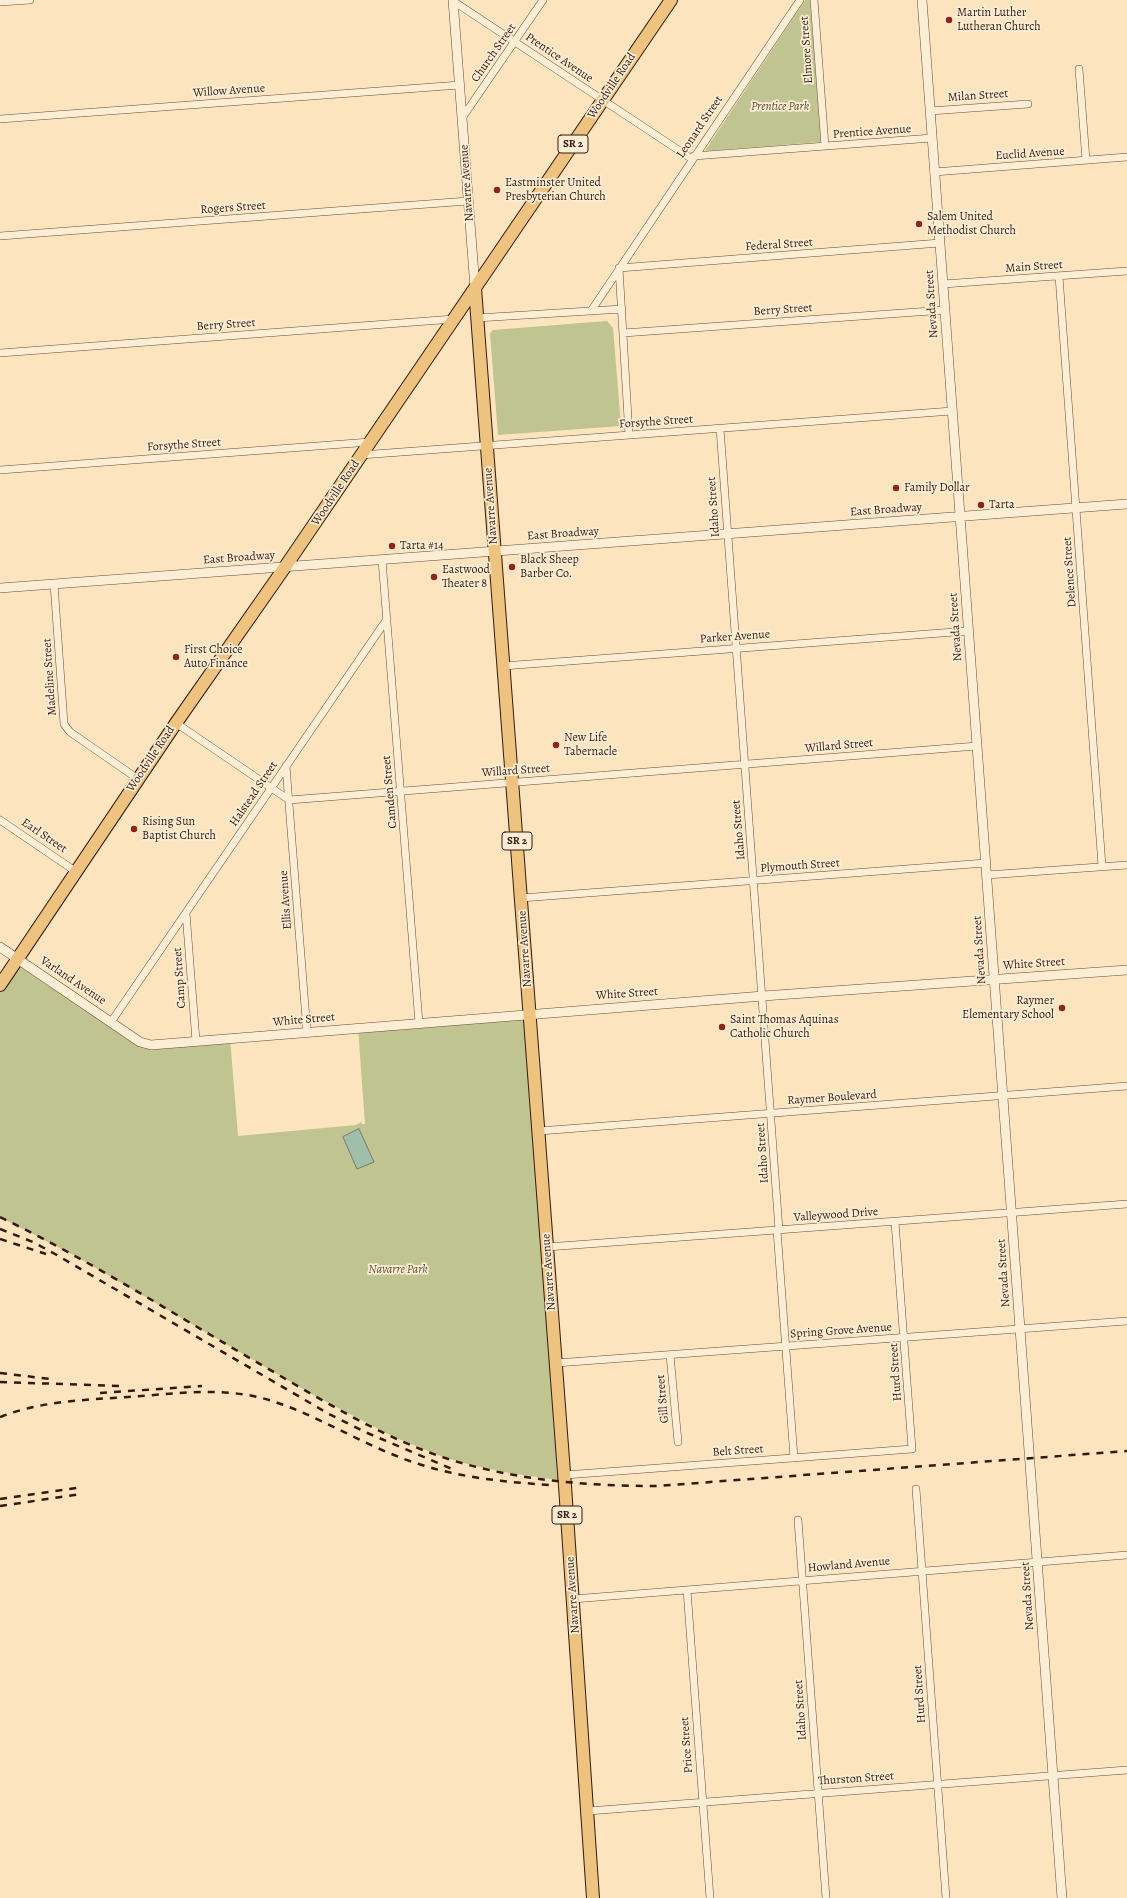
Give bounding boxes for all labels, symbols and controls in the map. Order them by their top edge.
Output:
place label: Martin Luther Lutheran Church [957,6,1041,34]
marker: Martin Luther Lutheran Church [944,15,954,25]
street label: Elmore Street [797,16,817,84]
street label: Church Street [469,21,519,85]
street label: Prentice Avenue [522,30,596,86]
street label: Woodville Road [585,50,639,122]
street label: Willow Avenue [192,81,266,101]
street label: Milan Street [947,87,1009,105]
street label: Leonard Street [674,93,726,161]
park label: Prentice Park [751,100,809,114]
street label: Prentice Avenue [832,122,912,142]
road number: SR 2 [558,135,588,153]
street label: Navarre Avenue [457,144,477,222]
street label: Euclid Avenue [995,144,1065,164]
place label: Eastminster United Presbyterian Church [505,176,606,204]
marker: Eastminster United Presbyterian Church [492,185,502,195]
street label: Rogers Street [200,199,266,217]
place label: Salem United Methodist Church [927,210,1016,238]
marker: Salem United Methodist Church [914,219,924,229]
street label: Federal Street [745,235,813,255]
street label: Main Street [1005,258,1063,276]
street label: Nevada Street [922,269,942,339]
street label: Berry Street [753,301,813,319]
street label: Berry Street [196,316,256,334]
street label: Forsythe Street [619,412,693,432]
street label: Forsythe Street [147,435,221,455]
street label: Woodville Road [309,457,363,529]
street label: Navarre Avenue [481,467,501,545]
street label: Idaho Street [705,476,723,538]
place label: Family Dollar [904,481,970,495]
marker: Family Dollar [891,483,901,493]
place label: Tarta [989,498,1015,512]
street label: East Broadway [850,500,922,520]
marker: Tarta [976,500,986,510]
street label: East Broadway [527,524,599,544]
street label: Delence Street [1060,536,1080,608]
place label: Tarta #14 [400,539,444,553]
marker: Tarta #14 [387,541,397,551]
street label: East Broadway [203,548,275,568]
place label: Black Sheep Barber Co. [520,553,579,581]
marker: Black Sheep Barber Co. [507,562,517,572]
place label: Eastwood Theater 8 [442,563,490,591]
marker: Eastwood Theater 8 [429,572,439,582]
street label: Nevada Street [946,592,966,662]
street label: Parker Avenue [699,627,771,647]
street label: Madeline Street [40,638,60,716]
place label: First Choice Auto Finance [184,643,248,671]
marker: First Choice Auto Finance [171,652,181,662]
street label: Woodville Road [124,723,178,795]
place label: New Life Tabernacle [564,731,617,759]
street label: Willard Street [804,736,874,756]
marker: New Life Tabernacle [551,740,561,750]
street label: Camden Street [380,755,400,829]
street label: Halstead Street [227,759,281,829]
street label: Willard Street [481,761,551,781]
street label: Idaho Street [729,799,749,861]
place label: Rising Sun Baptist Church [142,815,216,843]
street label: Earl Street [18,816,70,856]
marker: Rising Sun Baptist Church [129,824,139,834]
road number: SR 2 [502,832,532,850]
street label: Plymouth Street [760,856,840,876]
street label: Ellis Avenue [277,870,295,930]
street label: Navarre Avenue [515,910,535,988]
street label: Nevada Street [970,915,990,985]
street label: Camp Street [171,947,189,1009]
street label: Varland Avenue [37,954,109,1008]
street label: White Street [1003,955,1065,973]
street label: White Street [596,985,658,1003]
place label: Raymer Elementary School [962,994,1054,1022]
marker: Raymer Elementary School [1057,1003,1067,1013]
street label: White Street [272,1010,336,1030]
place label: Saint Thomas Aquinas Catholic Church [730,1013,839,1041]
marker: Saint Thomas Aquinas Catholic Church [717,1022,727,1032]
street label: Raymer Boulevard [787,1088,877,1108]
street label: Idaho Street [754,1122,772,1184]
street label: Valleywood Drive [793,1205,879,1225]
street label: Navarre Avenue [539,1233,559,1311]
street label: Nevada Street [994,1238,1014,1308]
park label: Navarre Park [368,1263,428,1277]
street label: Spring Grove Avenue [789,1320,893,1342]
street label: Hurd Street [887,1342,905,1402]
street label: Gill Street [654,1374,672,1424]
street label: Belt Street [712,1442,764,1460]
road number: SR 2 [552,1506,582,1524]
street label: Howland Avenue [807,1554,891,1576]
street label: Navarre Avenue [563,1556,583,1634]
street label: Nevada Street [1018,1561,1038,1631]
street label: Hurd Street [911,1664,929,1724]
street label: Idaho Street [792,1679,810,1741]
street label: Price Street [678,1716,696,1774]
street label: Thurston Street [817,1769,895,1789]

